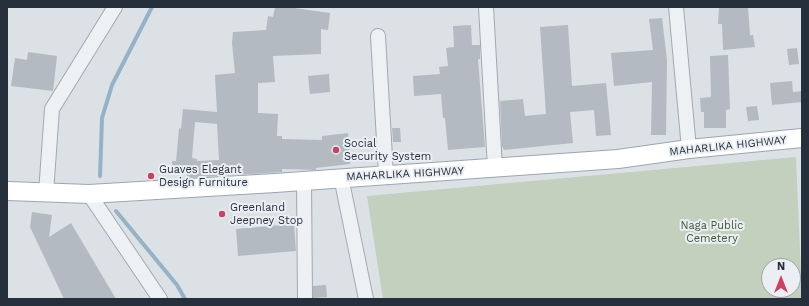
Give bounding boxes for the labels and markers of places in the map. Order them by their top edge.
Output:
place label: Social Security System [344,137,431,163]
marker: Social Security System [331,145,341,155]
place label: Guaves Elegant Design Furniture [159,163,248,189]
marker: Guaves Elegant Design Furniture [146,171,156,181]
place label: Greenland Jeepney Stop [230,201,303,227]
marker: Greenland Jeepney Stop [217,209,227,219]

